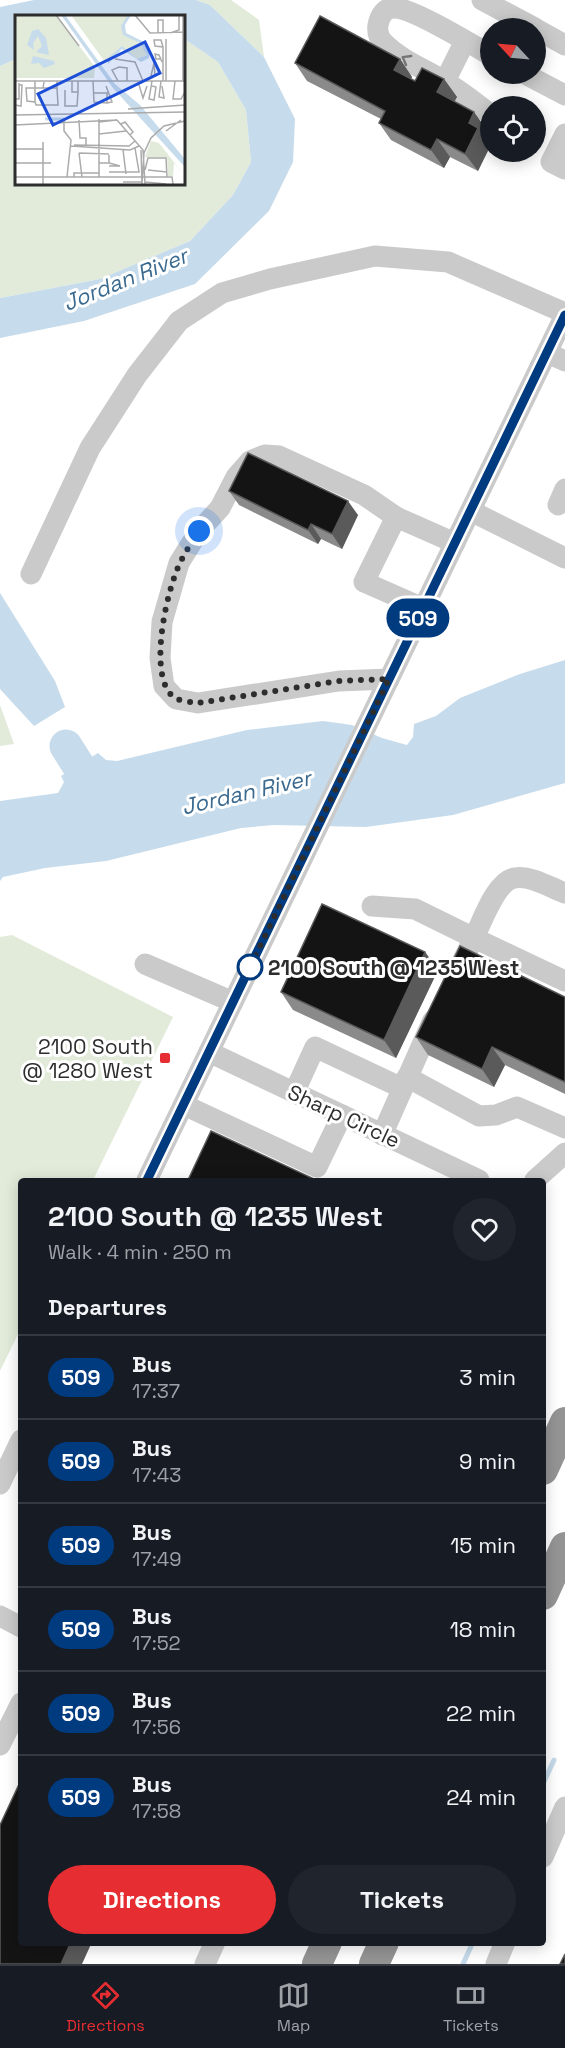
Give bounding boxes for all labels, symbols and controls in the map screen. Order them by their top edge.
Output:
inset map [15,15,184,184]
north arrow [480,18,546,84]
map controls [480,18,546,162]
one-way arrow [402,54,412,66]
button: locate [480,96,546,162]
water label: Jordan River [59,240,194,317]
your location [184,516,214,546]
line badge: 509 [384,598,452,638]
text: 509 [398,605,438,632]
water label: Jordan River [179,763,316,820]
marker: 2100 South @ 1235 West [237,954,263,980]
place label: 2100 South @ 1235 West [268,954,519,981]
place label: 2100 South @ 1280 West [22,1033,153,1084]
marker: 2100 South @ 1280 West [158,1051,172,1065]
street label: Sharp Circle [283,1078,405,1154]
text: 2100 South @ 1235 West [48,1198,383,1234]
button: heart [453,1198,516,1261]
text: Walk · 4 min · 250 m [48,1239,232,1265]
text: Departures [48,1293,167,1321]
text: Bus [132,1350,172,1378]
text: 3 min [459,1363,516,1391]
text: 509 [61,1364,101,1391]
text: 17:37 [132,1378,180,1404]
text: Bus [132,1434,172,1462]
text: 9 min [459,1447,516,1475]
text: 509 [61,1448,101,1475]
text: 17:43 [132,1462,181,1488]
text: Bus [132,1518,172,1546]
text: 15 min [450,1531,516,1559]
text: 509 [61,1532,101,1559]
text: 17:49 [132,1546,181,1572]
text: Bus [132,1602,172,1630]
text: 18 min [450,1615,516,1643]
text: 509 [61,1616,101,1643]
text: 17:52 [132,1630,181,1656]
text: Bus [132,1686,172,1714]
text: 22 min [446,1699,516,1727]
text: 509 [61,1700,101,1727]
text: 17:56 [132,1714,181,1740]
text: Bus [132,1770,172,1798]
text: 24 min [446,1783,516,1811]
text: 509 [61,1784,101,1811]
text: 17:58 [132,1798,181,1824]
button: Directions [48,1865,276,1934]
button: Tickets [288,1865,516,1934]
tab: Directions [66,1979,145,2036]
tab: Map [277,1979,310,2036]
tab: Tickets [443,1979,499,2036]

